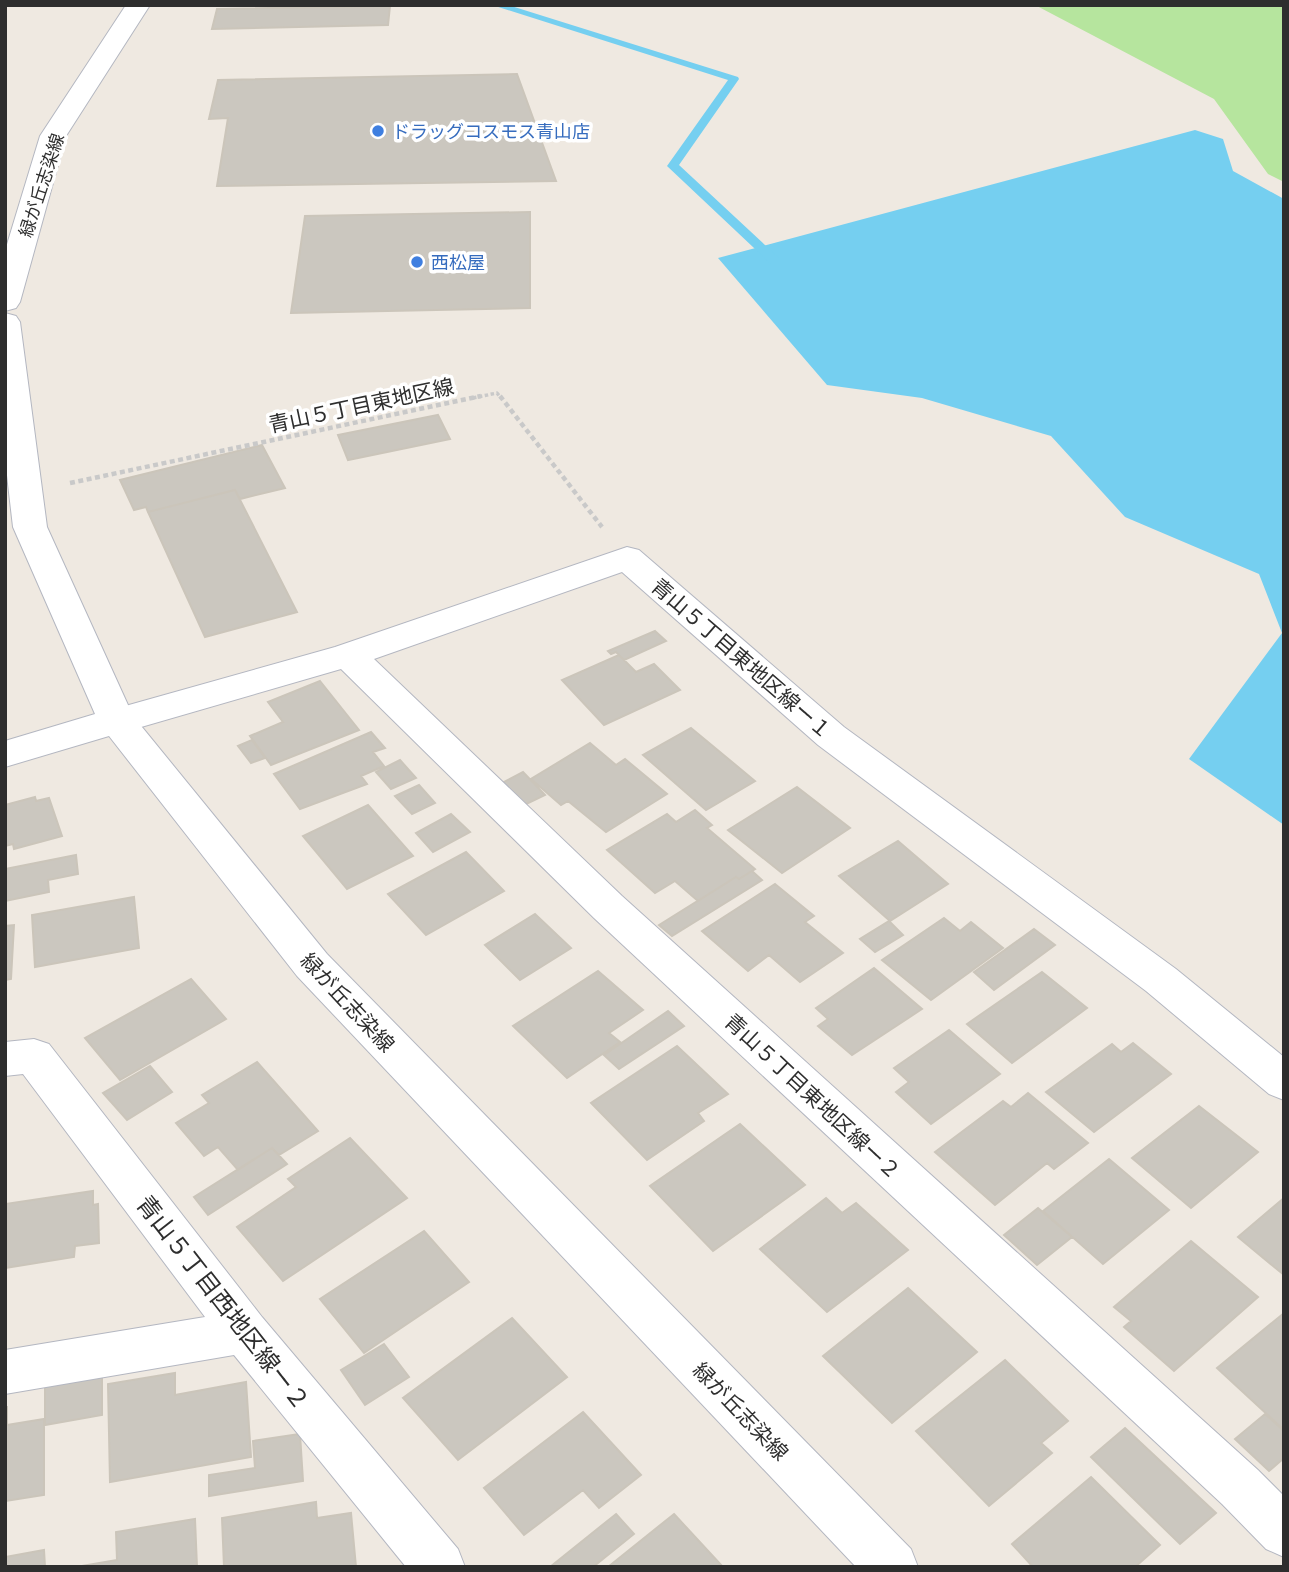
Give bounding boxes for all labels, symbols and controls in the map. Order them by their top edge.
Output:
place label: ドラッグコスモス青山店 [392,120,590,142]
marker: ドラッグコスモス青山店 [370,123,386,139]
street label: 緑が丘志染線 [14,130,68,240]
place label: 西松屋 [431,251,485,273]
marker: 西松屋 [409,254,425,270]
street label: 青山５丁目東地区線 [266,373,456,437]
street label: 青山５丁目東地区線ー１ [646,572,838,744]
street label: 緑が丘志染線 [296,947,400,1057]
street label: 青山５丁目東地区線ー２ [720,1008,906,1184]
street label: 青山５丁目西地区線ー２ [131,1189,317,1415]
street label: 緑が丘志染線 [688,1357,794,1465]

